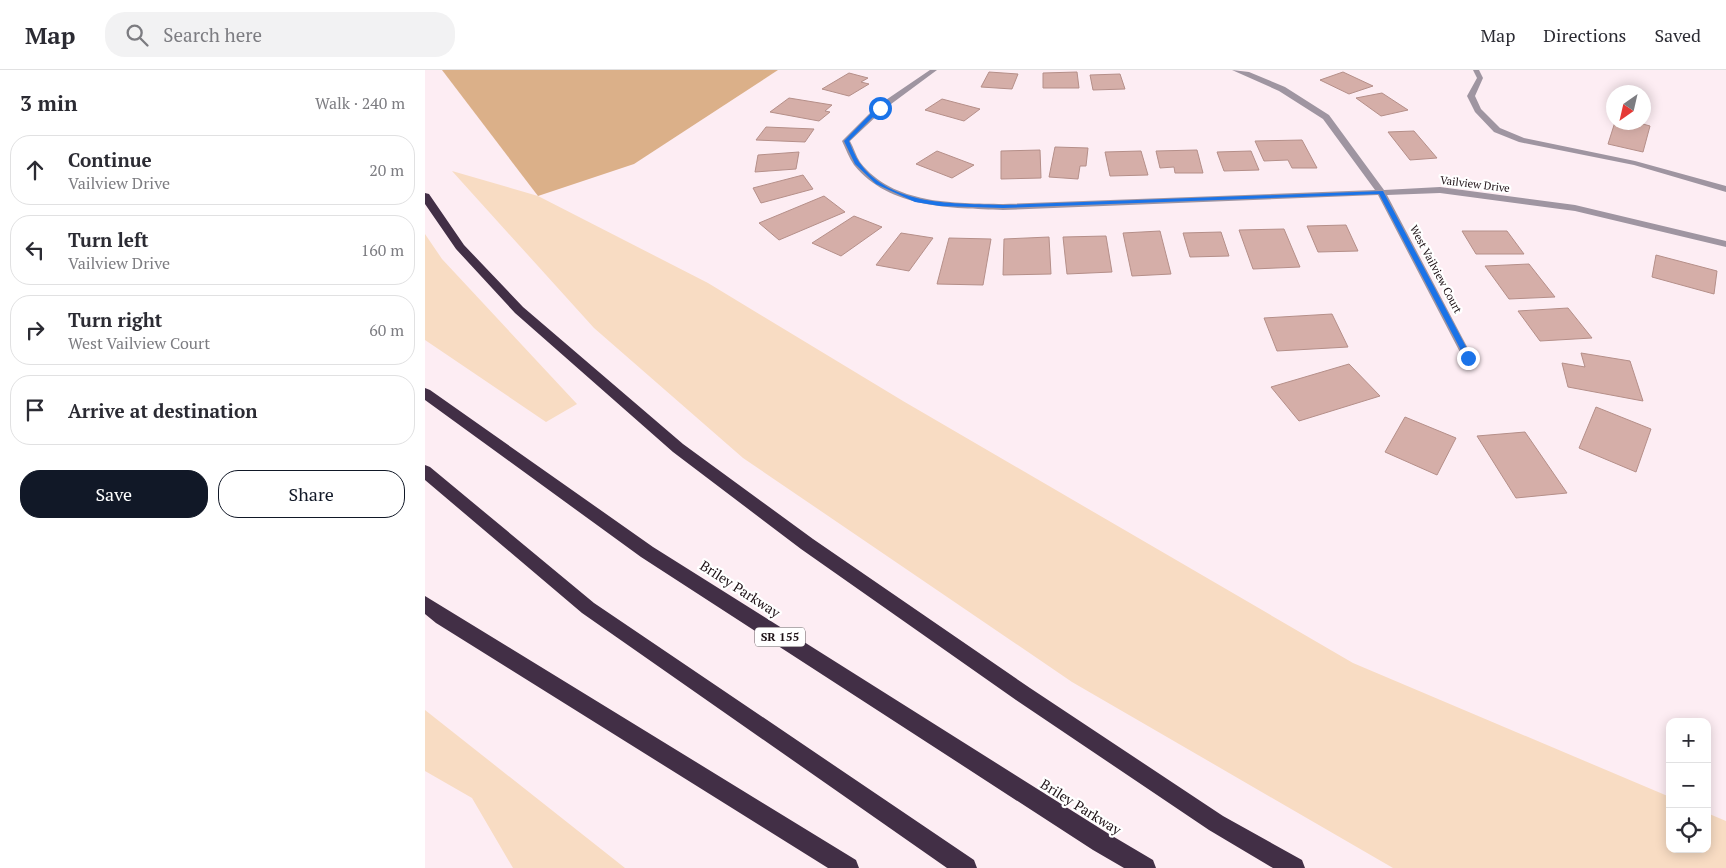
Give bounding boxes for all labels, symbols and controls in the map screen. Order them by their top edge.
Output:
search box [105,12,455,57]
text: Map [25,19,75,51]
icon: search [123,21,151,49]
text: Search here [163,22,262,47]
text: Map [1480,23,1515,47]
text: Directions [1543,23,1626,47]
text: Saved [1654,23,1701,47]
north arrow [1606,85,1651,130]
text: 3 min [20,89,77,117]
text: Walk · 240 m [315,92,405,114]
route start [869,97,892,120]
text: Continue [68,147,152,172]
icon: ahead [21,156,49,184]
text: 20 m [369,159,404,181]
text: Vailview Drive [68,172,170,194]
street label: Vailview Drive [1439,173,1511,195]
street label: West Vailview Court [1407,223,1465,315]
text: Turn left [68,227,149,252]
icon: left [21,236,49,264]
text: 160 m [361,239,404,261]
text: Vailview Drive [68,252,170,274]
text: Turn right [68,307,162,332]
icon: right [21,316,49,344]
text: 60 m [369,319,404,341]
text: West Vailview Court [68,332,210,354]
route end [1457,347,1480,370]
icon: arrive [21,396,49,424]
text: Arrive at destination [68,398,257,423]
button: Save [20,470,208,518]
button: Share [218,470,405,518]
street label: Briley Parkway [697,556,785,622]
road number: SR 155 [755,628,805,646]
map controls [1666,718,1711,853]
button: + [1666,718,1711,763]
button: − [1666,763,1711,808]
street label: Briley Parkway [1037,774,1126,839]
button: locate [1666,808,1711,853]

